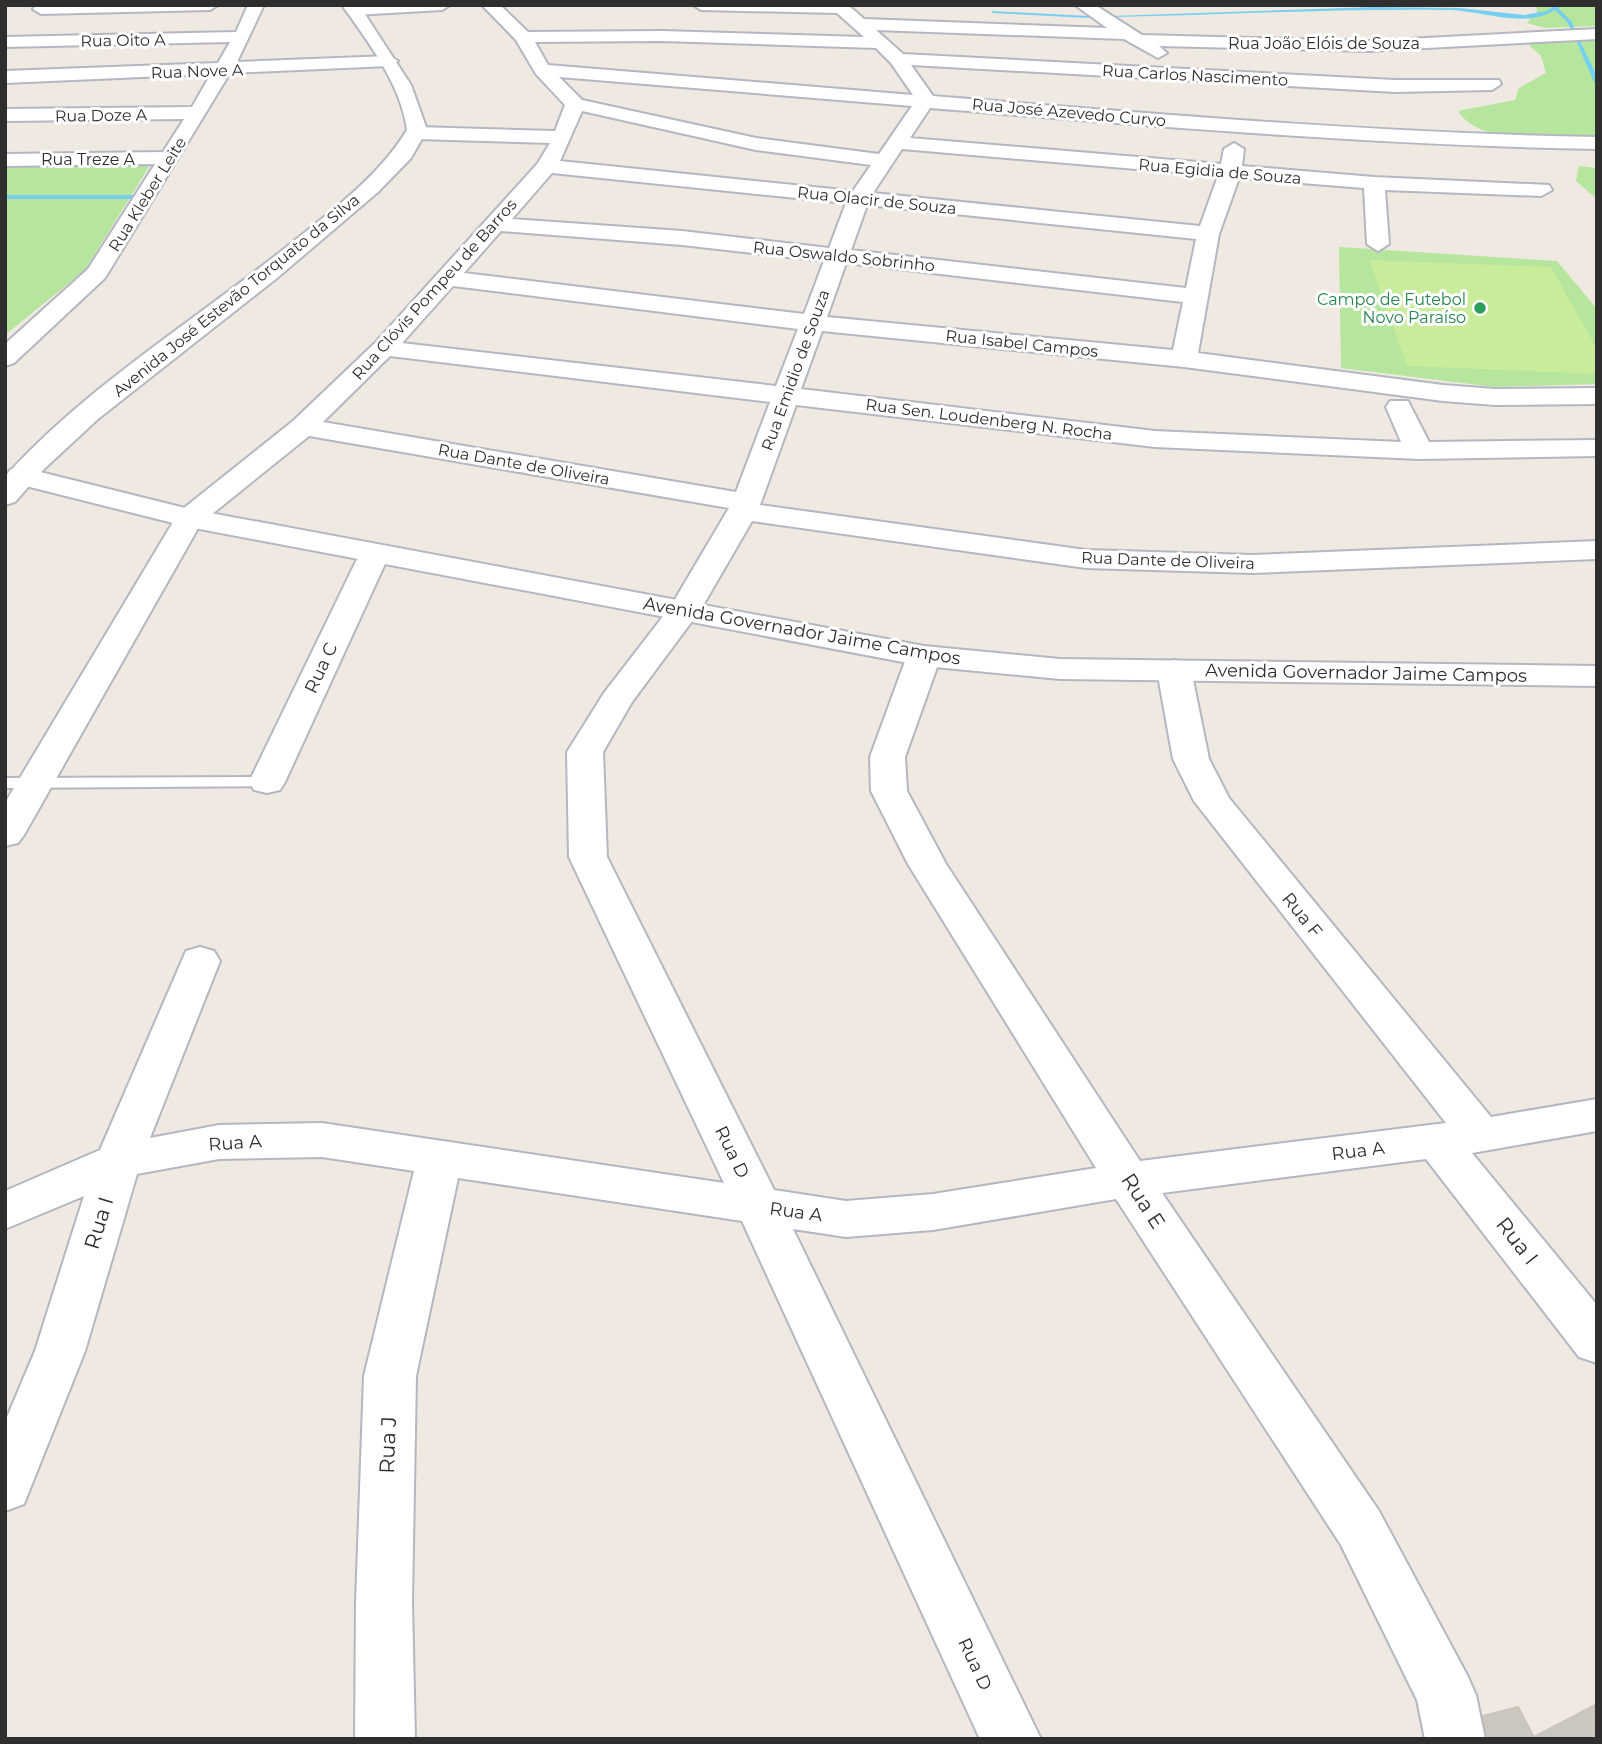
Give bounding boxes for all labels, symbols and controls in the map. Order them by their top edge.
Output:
street label: Rua Oito A [80,30,166,51]
street label: Rua João Elóis de Souza [1228,34,1420,53]
street label: Rua Nove A [150,60,244,83]
street label: Rua Carlos Nascimento [1101,61,1289,90]
street label: Rua José Azevedo Curvo [971,95,1167,130]
street label: Rua Doze A [55,105,148,126]
street label: Rua Kleber Leite [105,134,190,255]
street label: Rua Treze A [41,150,136,169]
street label: Rua Egidia de Souza [1138,155,1302,188]
street label: Rua Olacir de Souza [796,183,957,218]
street label: Avenida José Estevão Torquato da Silva [109,190,363,401]
street label: Rua Clóvis Pompeu de Barros [348,195,521,384]
street label: Rua Oswaldo Sobrinho [752,238,936,275]
street label: Rua Emidio de Souza [757,287,834,453]
place label: Campo de Futebol Novo Paraíso [1317,290,1466,327]
marker: Campo de Futebol Novo Paraíso [1472,300,1488,316]
street label: Rua Isabel Campos [945,326,1099,361]
street label: Rua Sen. Loudenberg N. Rocha [864,395,1113,444]
street label: Rua Dante de Oliveira [437,440,611,489]
street label: Rua Dante de Oliveira [1081,548,1255,573]
street label: Avenida Governador Jaime Campos [642,592,963,670]
street label: Rua C [300,639,342,697]
street label: Avenida Governador Jaime Campos [1205,659,1527,687]
street label: Rua F [1277,888,1327,942]
street label: Rua D [710,1122,754,1182]
street label: Rua A [208,1130,262,1156]
street label: Rua A [1330,1137,1386,1165]
street label: Rua E [1116,1168,1171,1233]
street label: Rua I [79,1194,118,1252]
street label: Rua A [768,1197,824,1227]
street label: Rua I [1491,1212,1544,1269]
street label: Rua J [374,1416,401,1474]
street label: Rua D [953,1634,997,1694]

